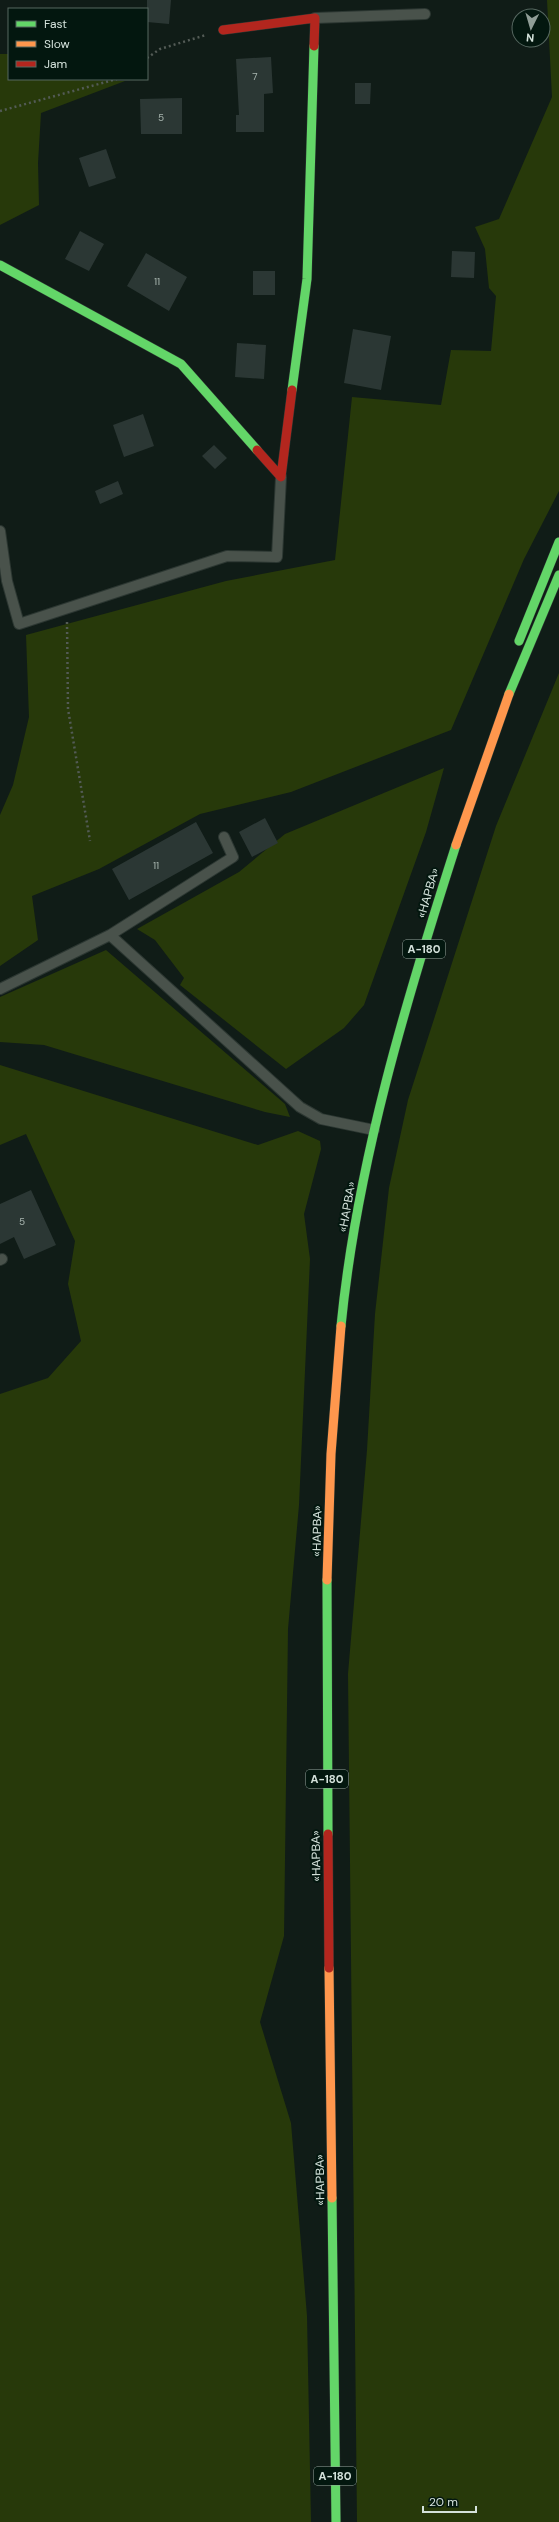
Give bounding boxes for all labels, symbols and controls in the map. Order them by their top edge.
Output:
legend [8,8,148,80]
north arrow [511,8,551,48]
text: Fast [44,16,67,32]
text: N [526,31,535,45]
text: Slow [44,36,70,52]
text: Jam [44,56,67,72]
house number: 7 [252,70,258,83]
house number: 5 [158,111,164,124]
house number: 11 [154,275,160,288]
house number: 11 [153,859,159,872]
street label: «НАРВА» [413,866,443,920]
road number: А-180 [403,940,445,958]
street label: «НАРВА» [335,1180,359,1234]
house number: 5 [19,1215,25,1228]
street label: «НАРВА» [309,1505,325,1557]
road number: А-180 [306,1770,348,1788]
street label: «НАРВА» [308,1830,324,1882]
street label: «НАРВА» [312,2154,328,2206]
road number: А-180 [314,2467,356,2485]
scale bar [423,2488,476,2514]
text: 20 m [429,2494,458,2510]

